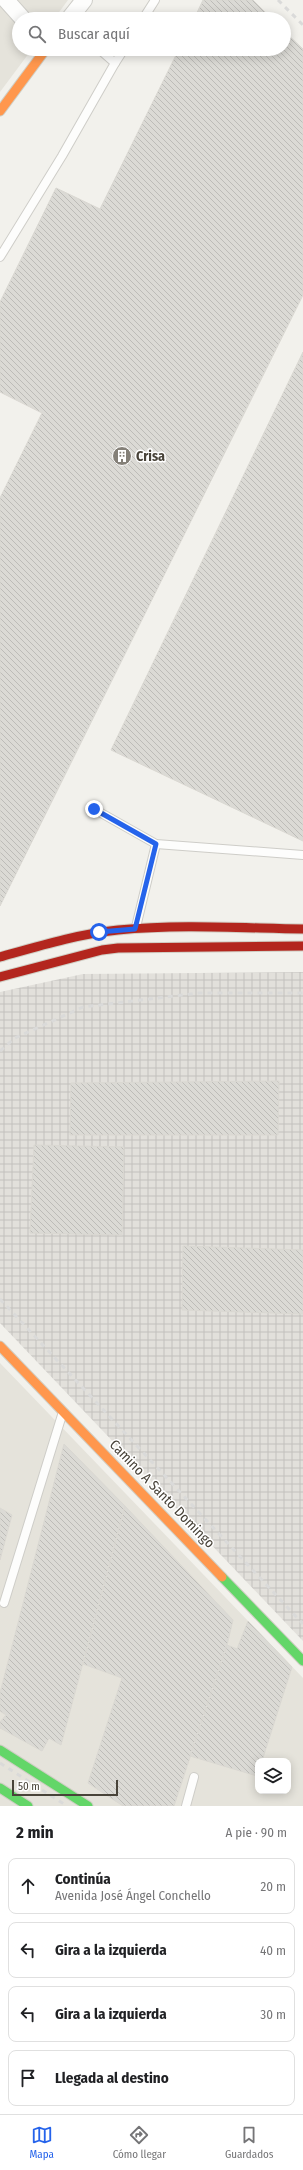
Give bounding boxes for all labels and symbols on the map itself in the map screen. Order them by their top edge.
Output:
building icon: Crisa [111,445,133,467]
place label: Crisa [136,448,165,465]
route end [85,800,103,818]
route start [90,923,108,941]
street label: Camino A Santo Domingo [106,1436,218,1552]
scale bar [12,1778,118,1797]

